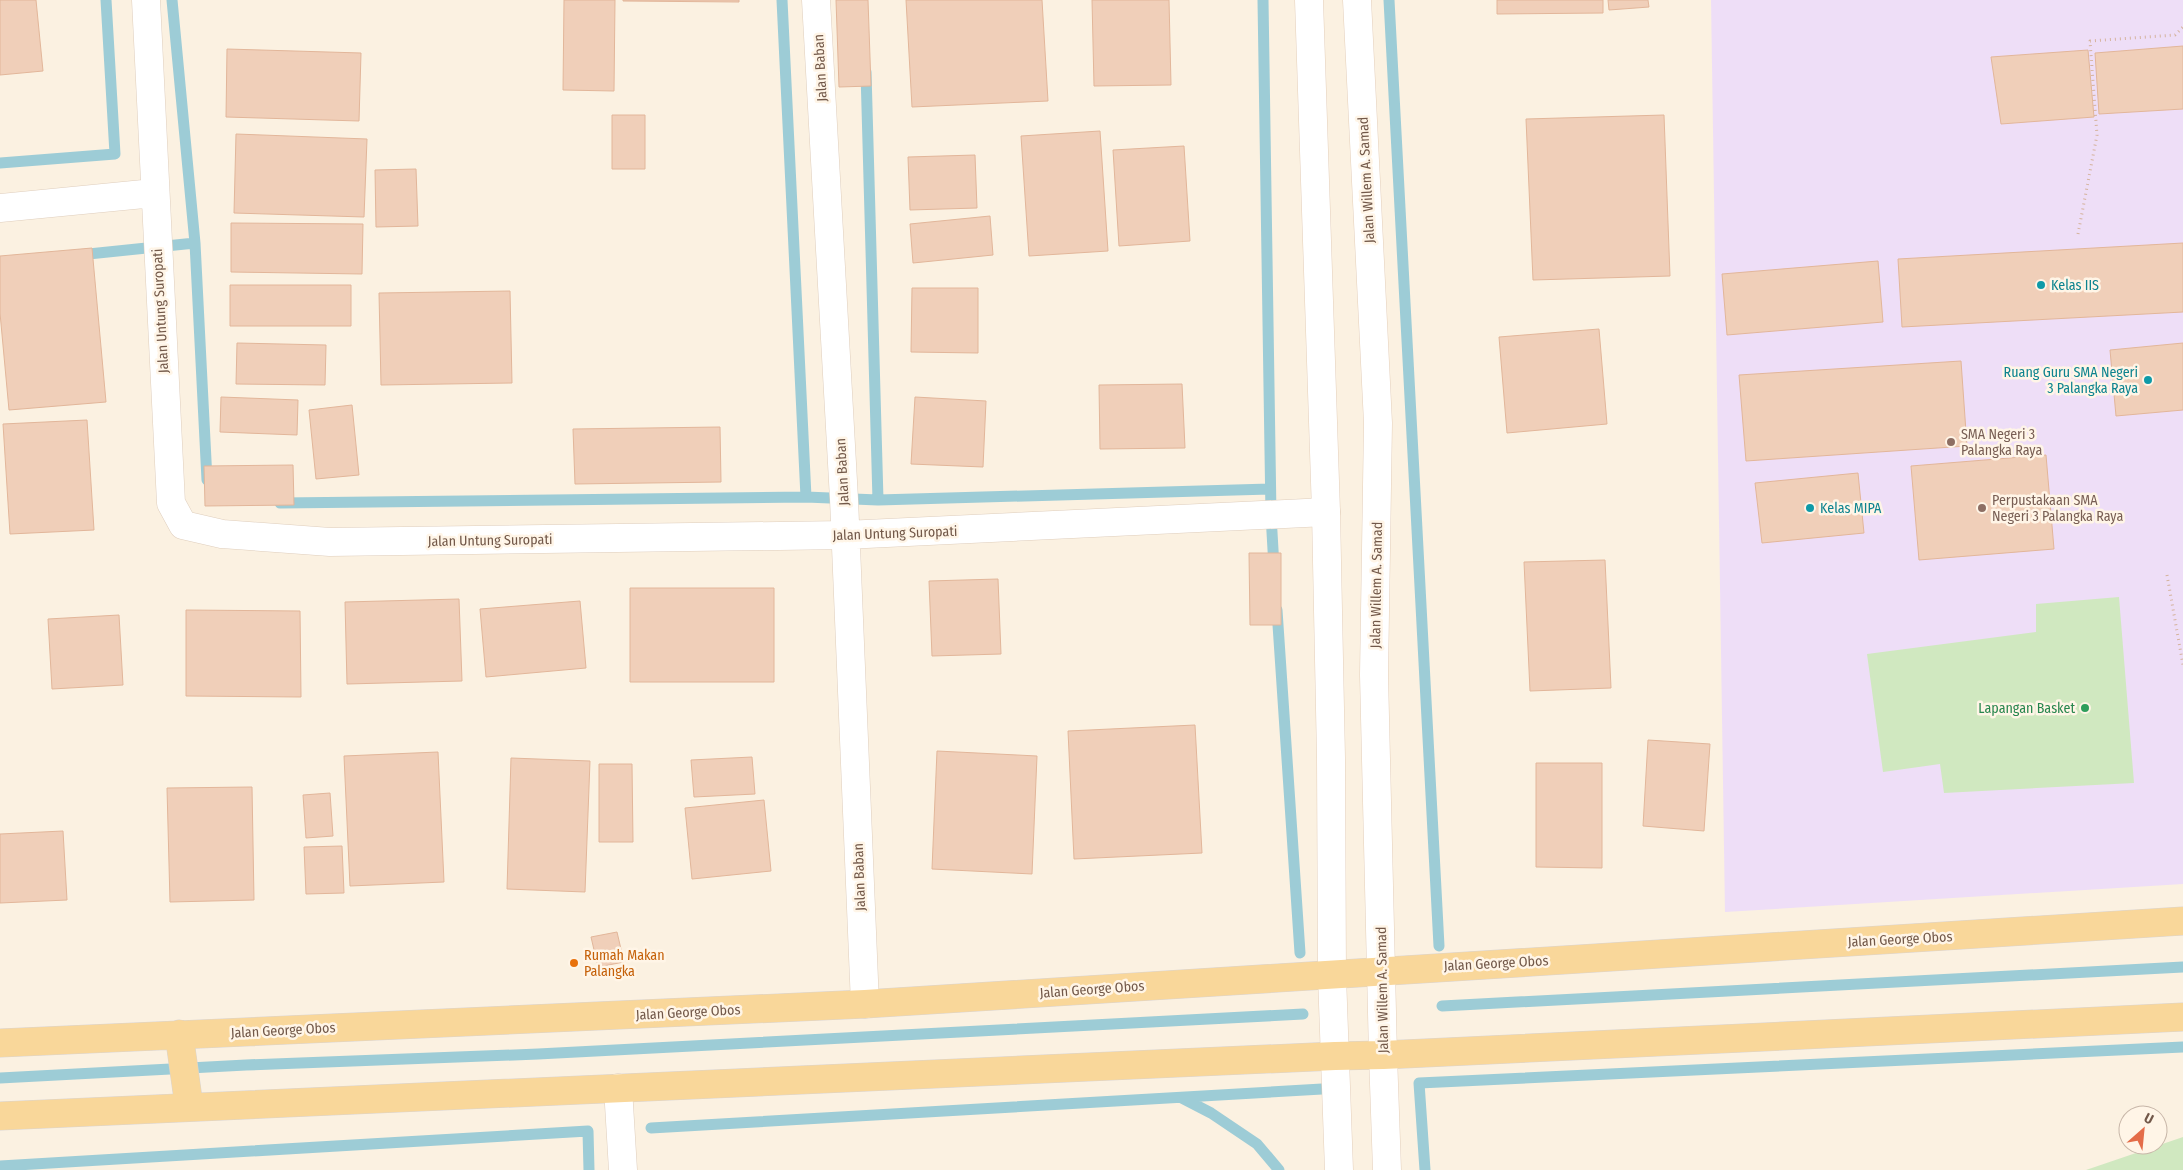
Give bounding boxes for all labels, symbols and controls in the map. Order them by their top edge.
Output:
street label: Jalan Baban [810,34,831,102]
street label: Jalan Willem A. Samad [1355,116,1378,244]
street label: Jalan Untung Suropati [149,248,172,374]
place label: Kelas IIS [2051,277,2099,294]
marker: Kelas IIS [2035,279,2047,291]
place label: Ruang Guru SMA Negeri 3 Palangka Raya [2004,364,2138,397]
marker: Ruang Guru SMA Negeri 3 Palangka Raya [2142,374,2154,386]
place label: SMA Negeri 3 Palangka Raya [1961,426,2042,459]
marker: SMA Negeri 3 Palangka Raya [1945,436,1957,448]
street label: Jalan Baban [832,438,853,506]
place label: Perpustakaan SMA Negeri 3 Palangka Raya [1992,492,2123,525]
place label: Kelas MIPA [1820,500,1882,517]
marker: Kelas MIPA [1804,502,1816,514]
marker: Perpustakaan SMA Negeri 3 Palangka Raya [1976,502,1988,514]
street label: Jalan Willem A. Samad [1367,522,1386,648]
street label: Jalan Untung Suropati [832,523,958,544]
street label: Jalan Untung Suropati [427,531,553,550]
place label: Lapangan Basket [1978,700,2075,717]
marker: Lapangan Basket [2079,702,2091,714]
street label: Jalan Baban [850,843,869,911]
street label: Jalan Willem A. Samad [1373,927,1392,1053]
street label: Jalan George Obos [1847,928,1953,951]
place label: Rumah Makan Palangka [584,947,665,980]
street label: Jalan George Obos [1443,952,1549,975]
marker: Rumah Makan Palangka [568,957,580,969]
street label: Jalan George Obos [1039,977,1145,1002]
street label: Jalan George Obos [635,1001,741,1024]
street label: Jalan George Obos [230,1019,336,1042]
north arrow [2118,1105,2168,1155]
text: U [2141,1109,2156,1128]

